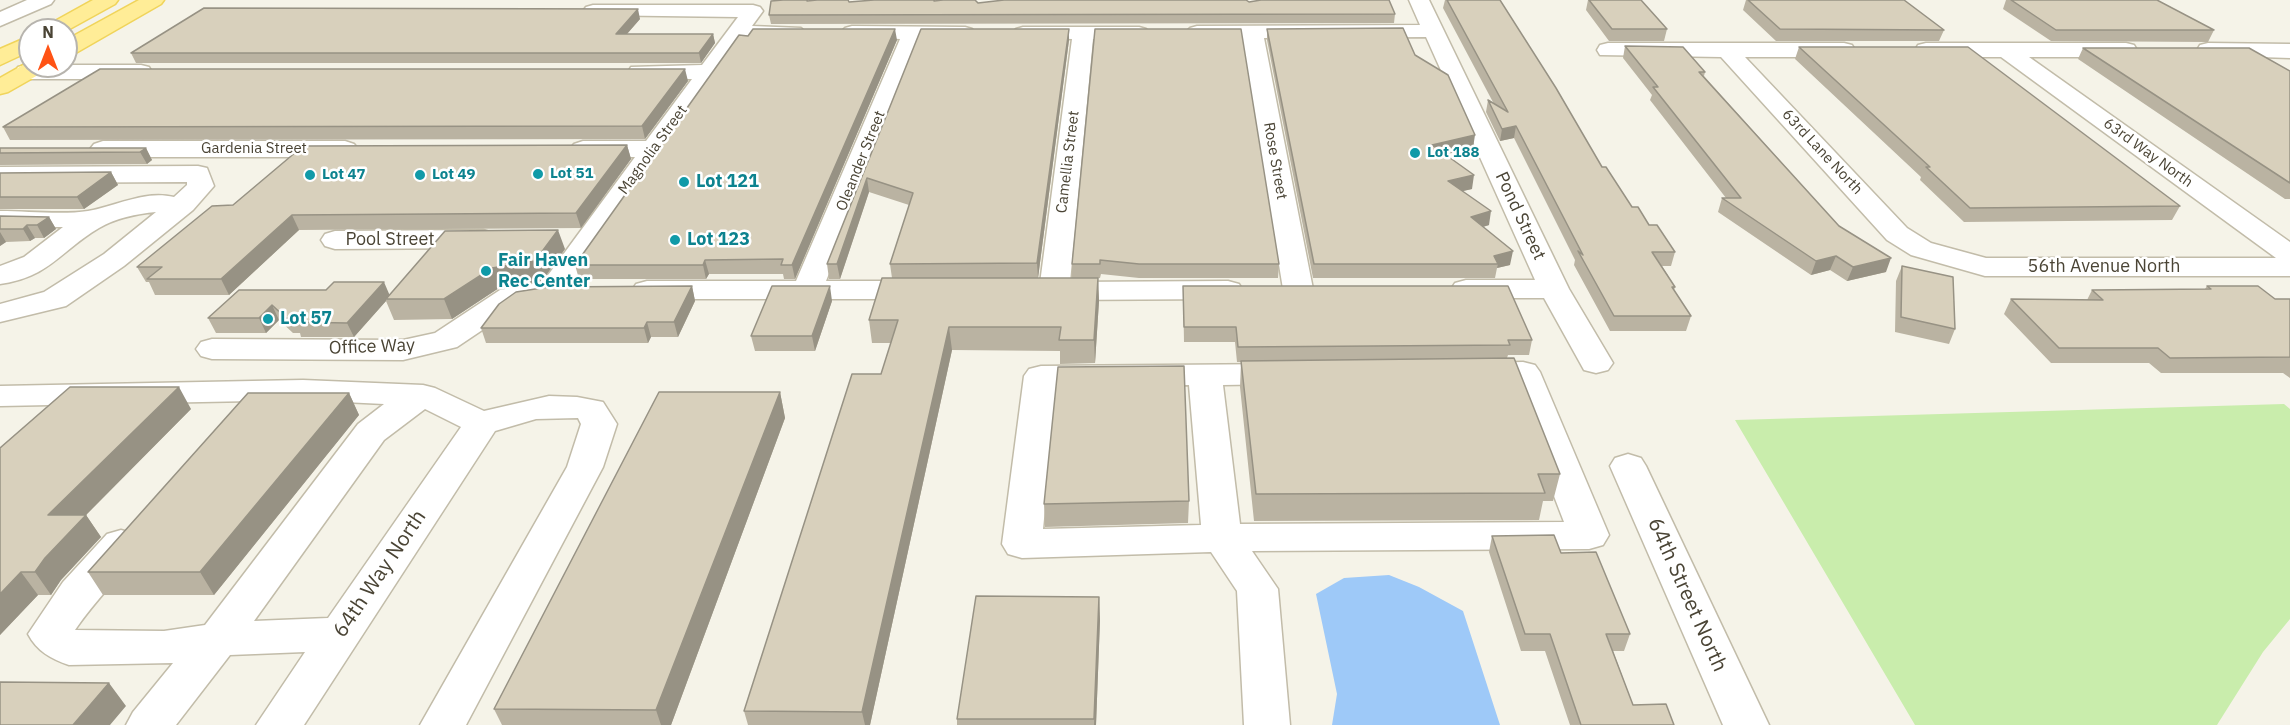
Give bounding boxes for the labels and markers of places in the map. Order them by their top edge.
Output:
place label: Lot 188 [1427,144,1479,162]
marker: Lot 188 [1408,146,1422,160]
place label: Lot 51 [550,165,593,183]
place label: Lot 47 [322,166,365,184]
place label: Lot 49 [432,166,475,184]
marker: Lot 51 [531,167,545,181]
marker: Lot 47 [303,168,317,182]
marker: Lot 49 [413,168,427,182]
place label: Lot 121 [696,171,759,193]
marker: Lot 121 [677,175,691,189]
place label: Lot 123 [687,229,750,251]
marker: Lot 123 [668,233,682,247]
place label: Fair Haven Rec Center [498,250,590,292]
marker: Fair Haven Rec Center [479,264,493,278]
place label: Lot 57 [280,308,332,330]
marker: Lot 57 [261,312,275,326]

